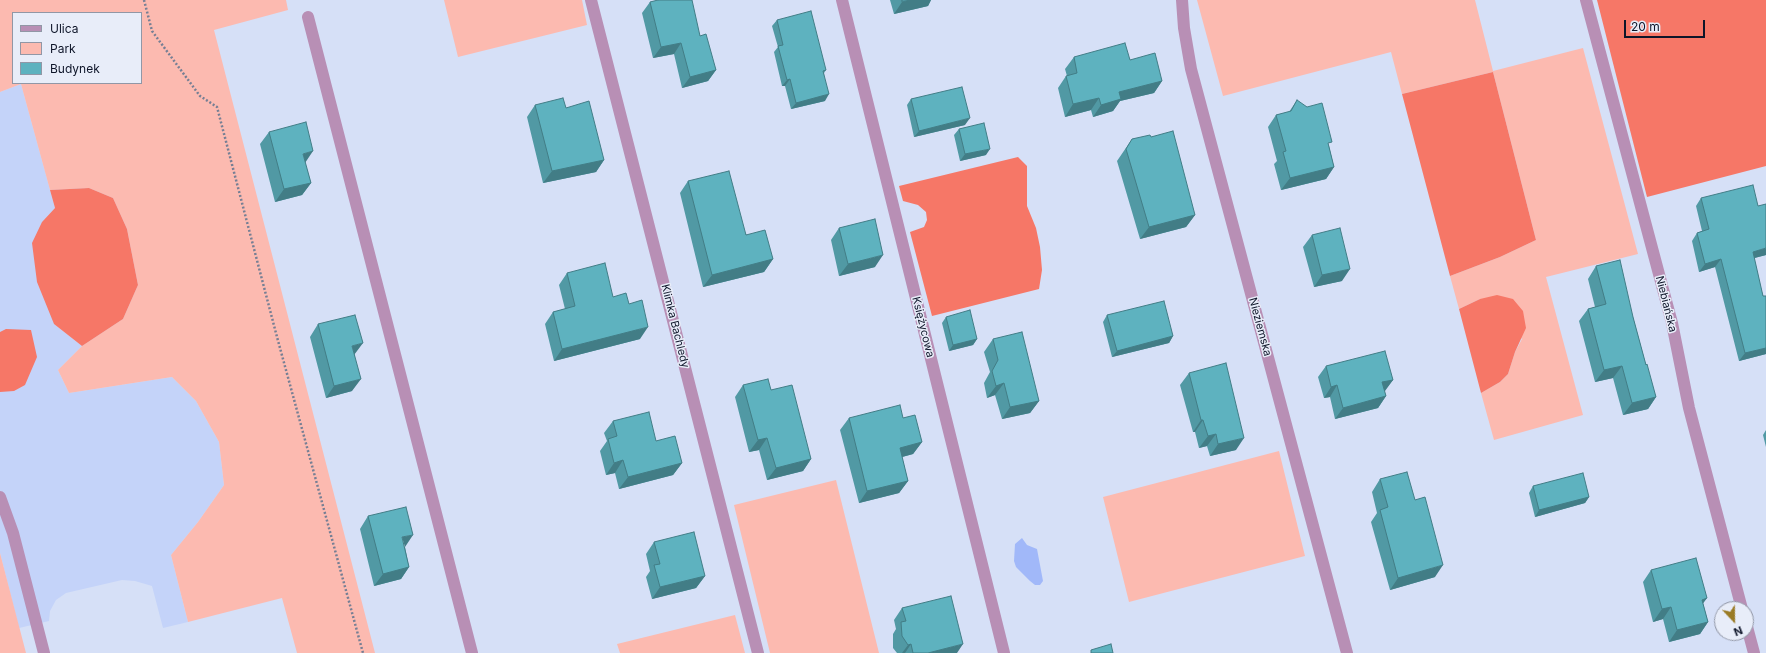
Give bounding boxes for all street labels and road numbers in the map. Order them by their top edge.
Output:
street label: Niebiańska [1653,275,1679,333]
street label: Klimka Bachledy [658,283,692,369]
street label: Księżycowa [909,295,937,359]
street label: Nieziemska [1246,296,1274,358]

